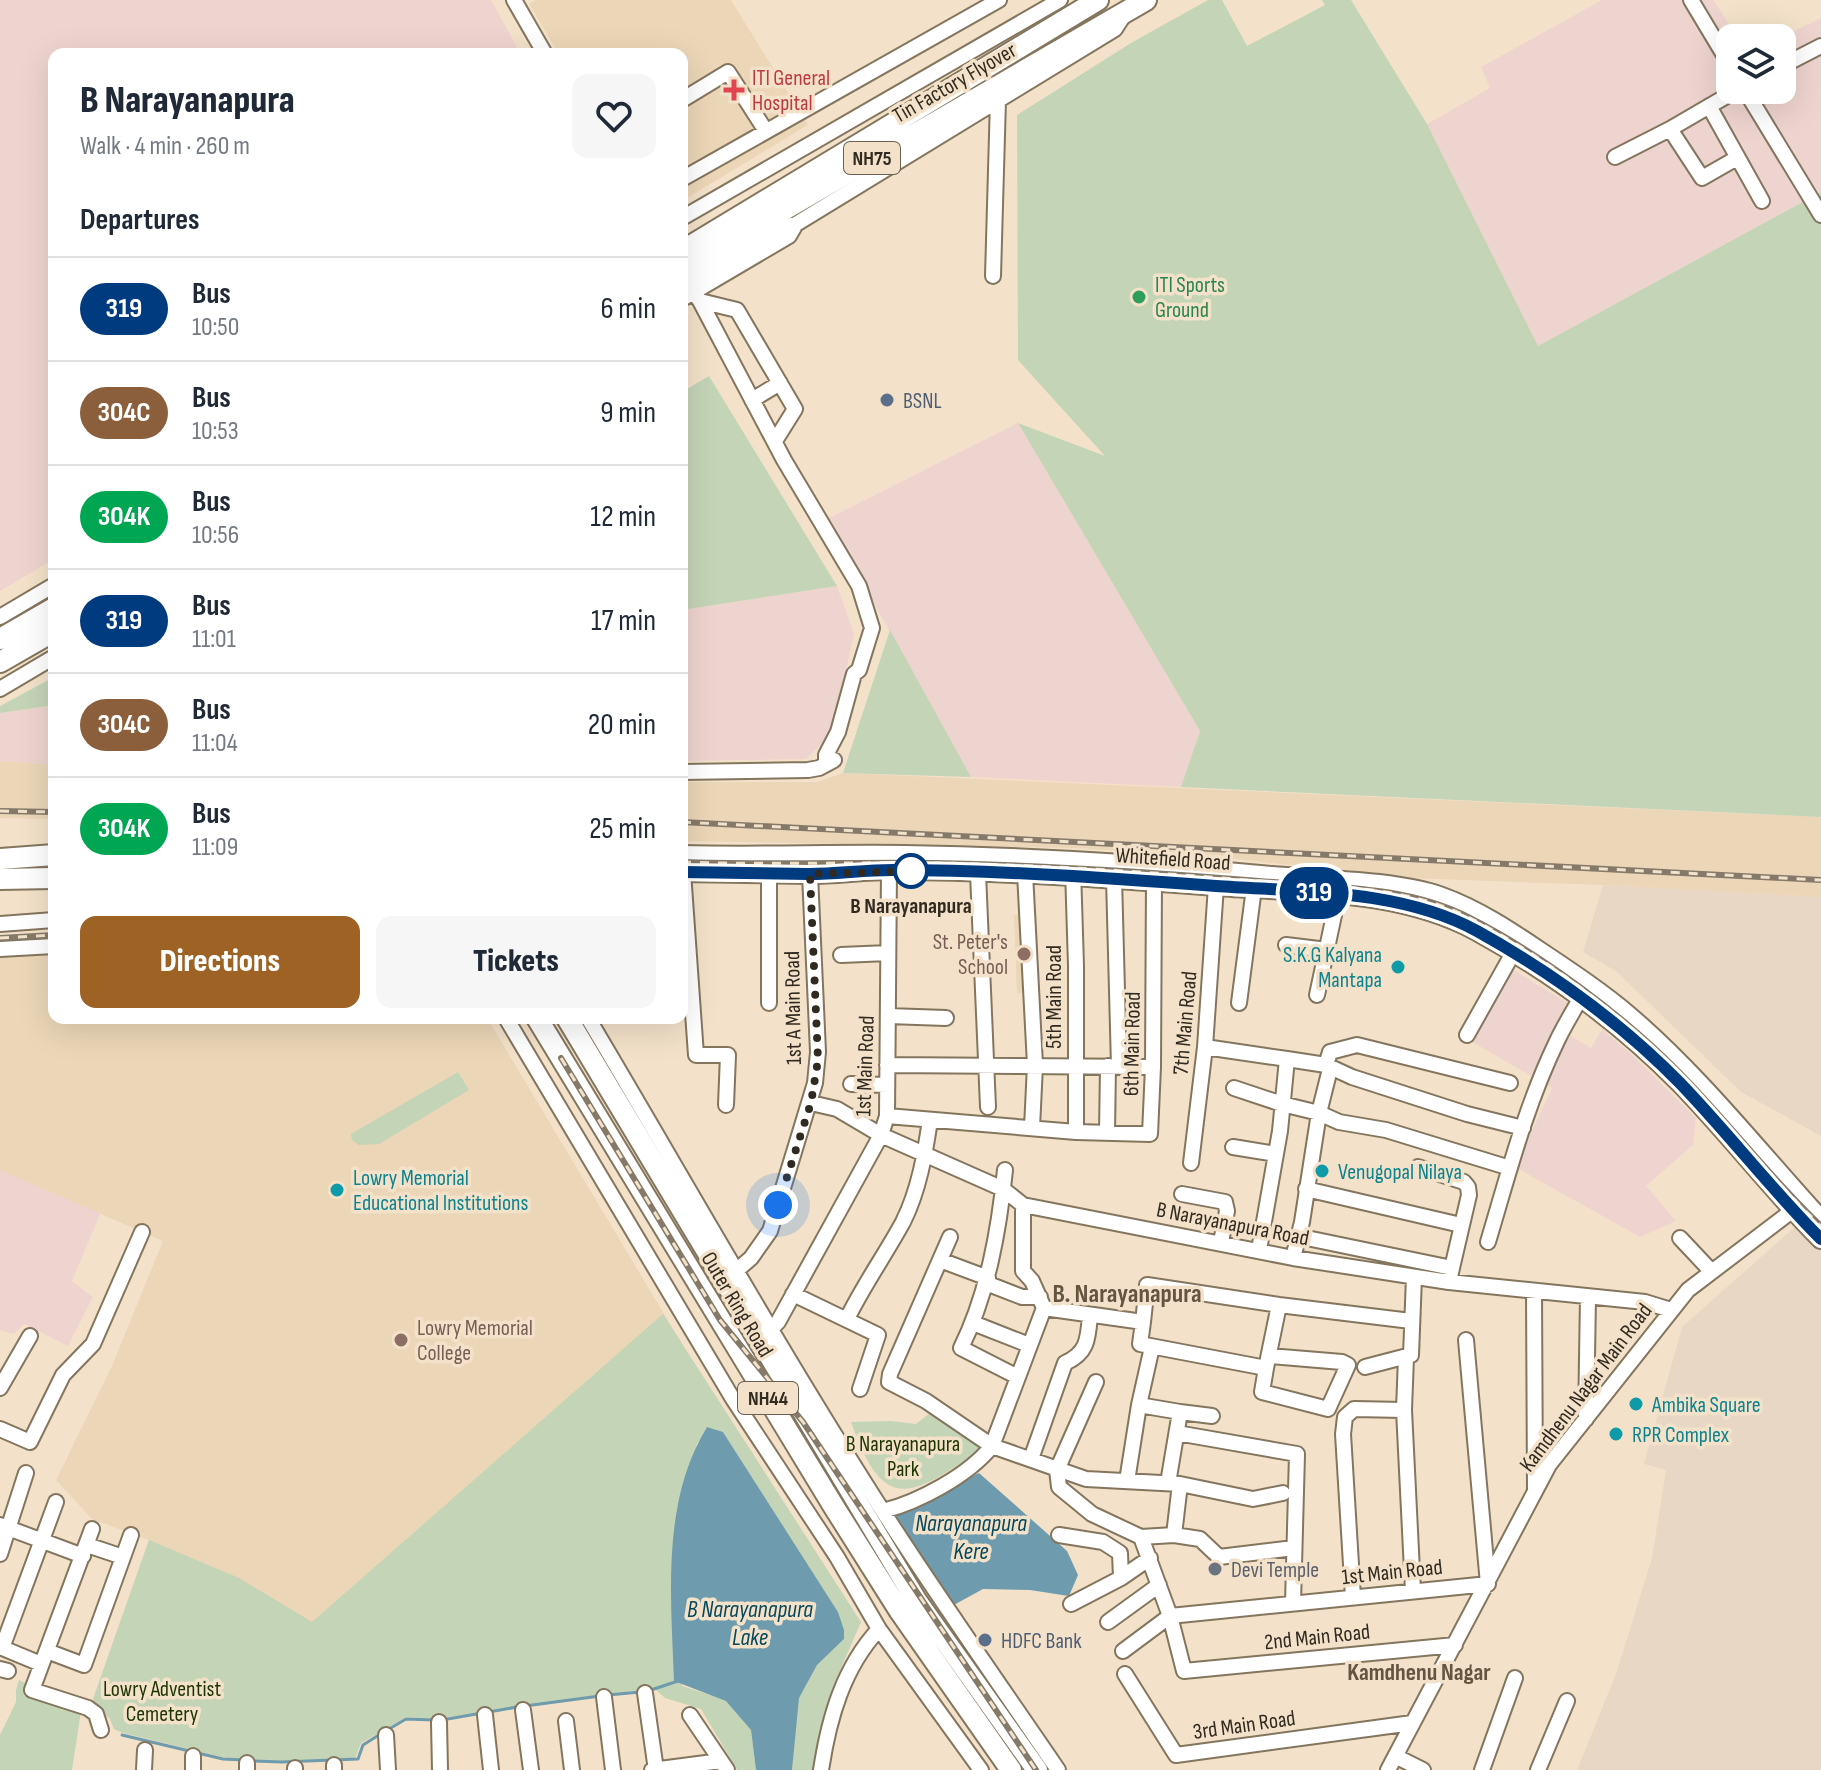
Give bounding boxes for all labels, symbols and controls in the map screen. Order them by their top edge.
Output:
map controls [1716,24,1796,104]
button: layers [1716,24,1796,104]
street label: Tin Factory Flyover [888,37,1021,130]
place label: ITI General Hospital [752,65,830,117]
button: heart [572,74,656,158]
text: B Narayanapura [80,78,295,123]
marker: ITI General Hospital [723,79,745,101]
text: Walk · 4 min · 260 m [80,131,250,162]
road number: NH75 [844,142,900,174]
text: Departures [80,202,200,238]
place label: ITI Sports Ground [1155,272,1225,324]
text: Bus [192,276,231,312]
marker: ITI Sports Ground [1130,288,1148,306]
text: 6 min [600,291,656,327]
text: 319 [106,292,142,325]
text: 10:50 [192,312,239,343]
text: Bus [192,380,231,416]
place label: BSNL [903,388,942,415]
marker: BSNL [878,391,896,409]
text: 9 min [600,395,656,431]
text: 304C [97,396,151,429]
text: 10:53 [192,416,239,447]
text: Bus [192,484,231,520]
text: 12 min [590,499,656,535]
text: 304K [98,500,150,533]
text: 10:56 [192,520,239,551]
text: Bus [192,588,231,624]
text: 17 min [591,603,656,639]
text: 319 [106,604,142,637]
text: 11:01 [192,624,236,655]
text: Bus [192,692,231,728]
text: 20 min [588,707,656,743]
text: 304C [97,708,151,741]
text: 11:04 [192,728,238,759]
text: Bus [192,796,231,832]
text: 25 min [589,811,656,847]
text: 304K [98,812,150,845]
text: 11:09 [192,832,238,863]
street label: Whitefield Road [1115,842,1231,877]
marker: B Narayanapura [894,854,928,888]
line badge: 319 [1268,867,1360,919]
text: 319 [1296,876,1332,909]
place label: B Narayanapura [850,893,972,920]
button: Directions [80,916,360,1008]
button: Tickets [376,916,656,1008]
place label: St. Peter's School [933,929,1008,981]
place label: S.K.G Kalyana Mantapa [1283,942,1382,994]
marker: St. Peter's School [1015,945,1033,963]
street label: 5th Main Road [1041,945,1068,1049]
street label: 1st A Main Road [779,951,808,1065]
marker: S.K.G Kalyana Mantapa [1389,958,1407,976]
street label: 7th Main Road [1168,970,1203,1076]
street label: 6th Main Road [1118,992,1147,1096]
street label: 1st Main Road [850,1015,881,1117]
place label: Venugopal Nilaya [1338,1159,1462,1186]
marker: Venugopal Nilaya [1313,1162,1331,1180]
place label: Lowry Memorial Educational Institutions [353,1165,529,1217]
marker: Lowry Memorial Educational Institutions [328,1181,346,1199]
your location [758,1185,798,1225]
street label: B Narayanapura Road [1154,1196,1311,1252]
street label: Outer Ring Road [695,1247,779,1362]
district label: B. Narayanapura [1052,1279,1202,1310]
street label: Kamdhenu Nagar Main Road [1514,1298,1658,1477]
place label: Lowry Memorial College [417,1315,533,1367]
marker: Lowry Memorial College [392,1331,410,1349]
road number: NH44 [738,1382,798,1414]
place label: Ambika Square [1651,1392,1761,1419]
marker: Ambika Square [1627,1395,1645,1413]
place label: RPR Complex [1632,1422,1730,1449]
marker: RPR Complex [1607,1425,1625,1443]
park label: B Narayanapura Park [846,1431,960,1483]
water label: Narayanapura Kere [915,1509,1027,1566]
street label: 1st Main Road [1341,1554,1444,1591]
place label: Devi Temple [1231,1557,1319,1584]
marker: Devi Temple [1206,1560,1224,1578]
water label: B Narayanapura Lake [687,1595,813,1652]
street label: 2nd Main Road [1263,1619,1371,1656]
place label: HDFC Bank [1001,1628,1082,1655]
marker: HDFC Bank [976,1631,994,1649]
district label: Kamdhenu Nagar [1347,1658,1491,1687]
park label: Lowry Adventist Cemetery [103,1676,221,1728]
street label: 3rd Main Road [1191,1705,1297,1746]

